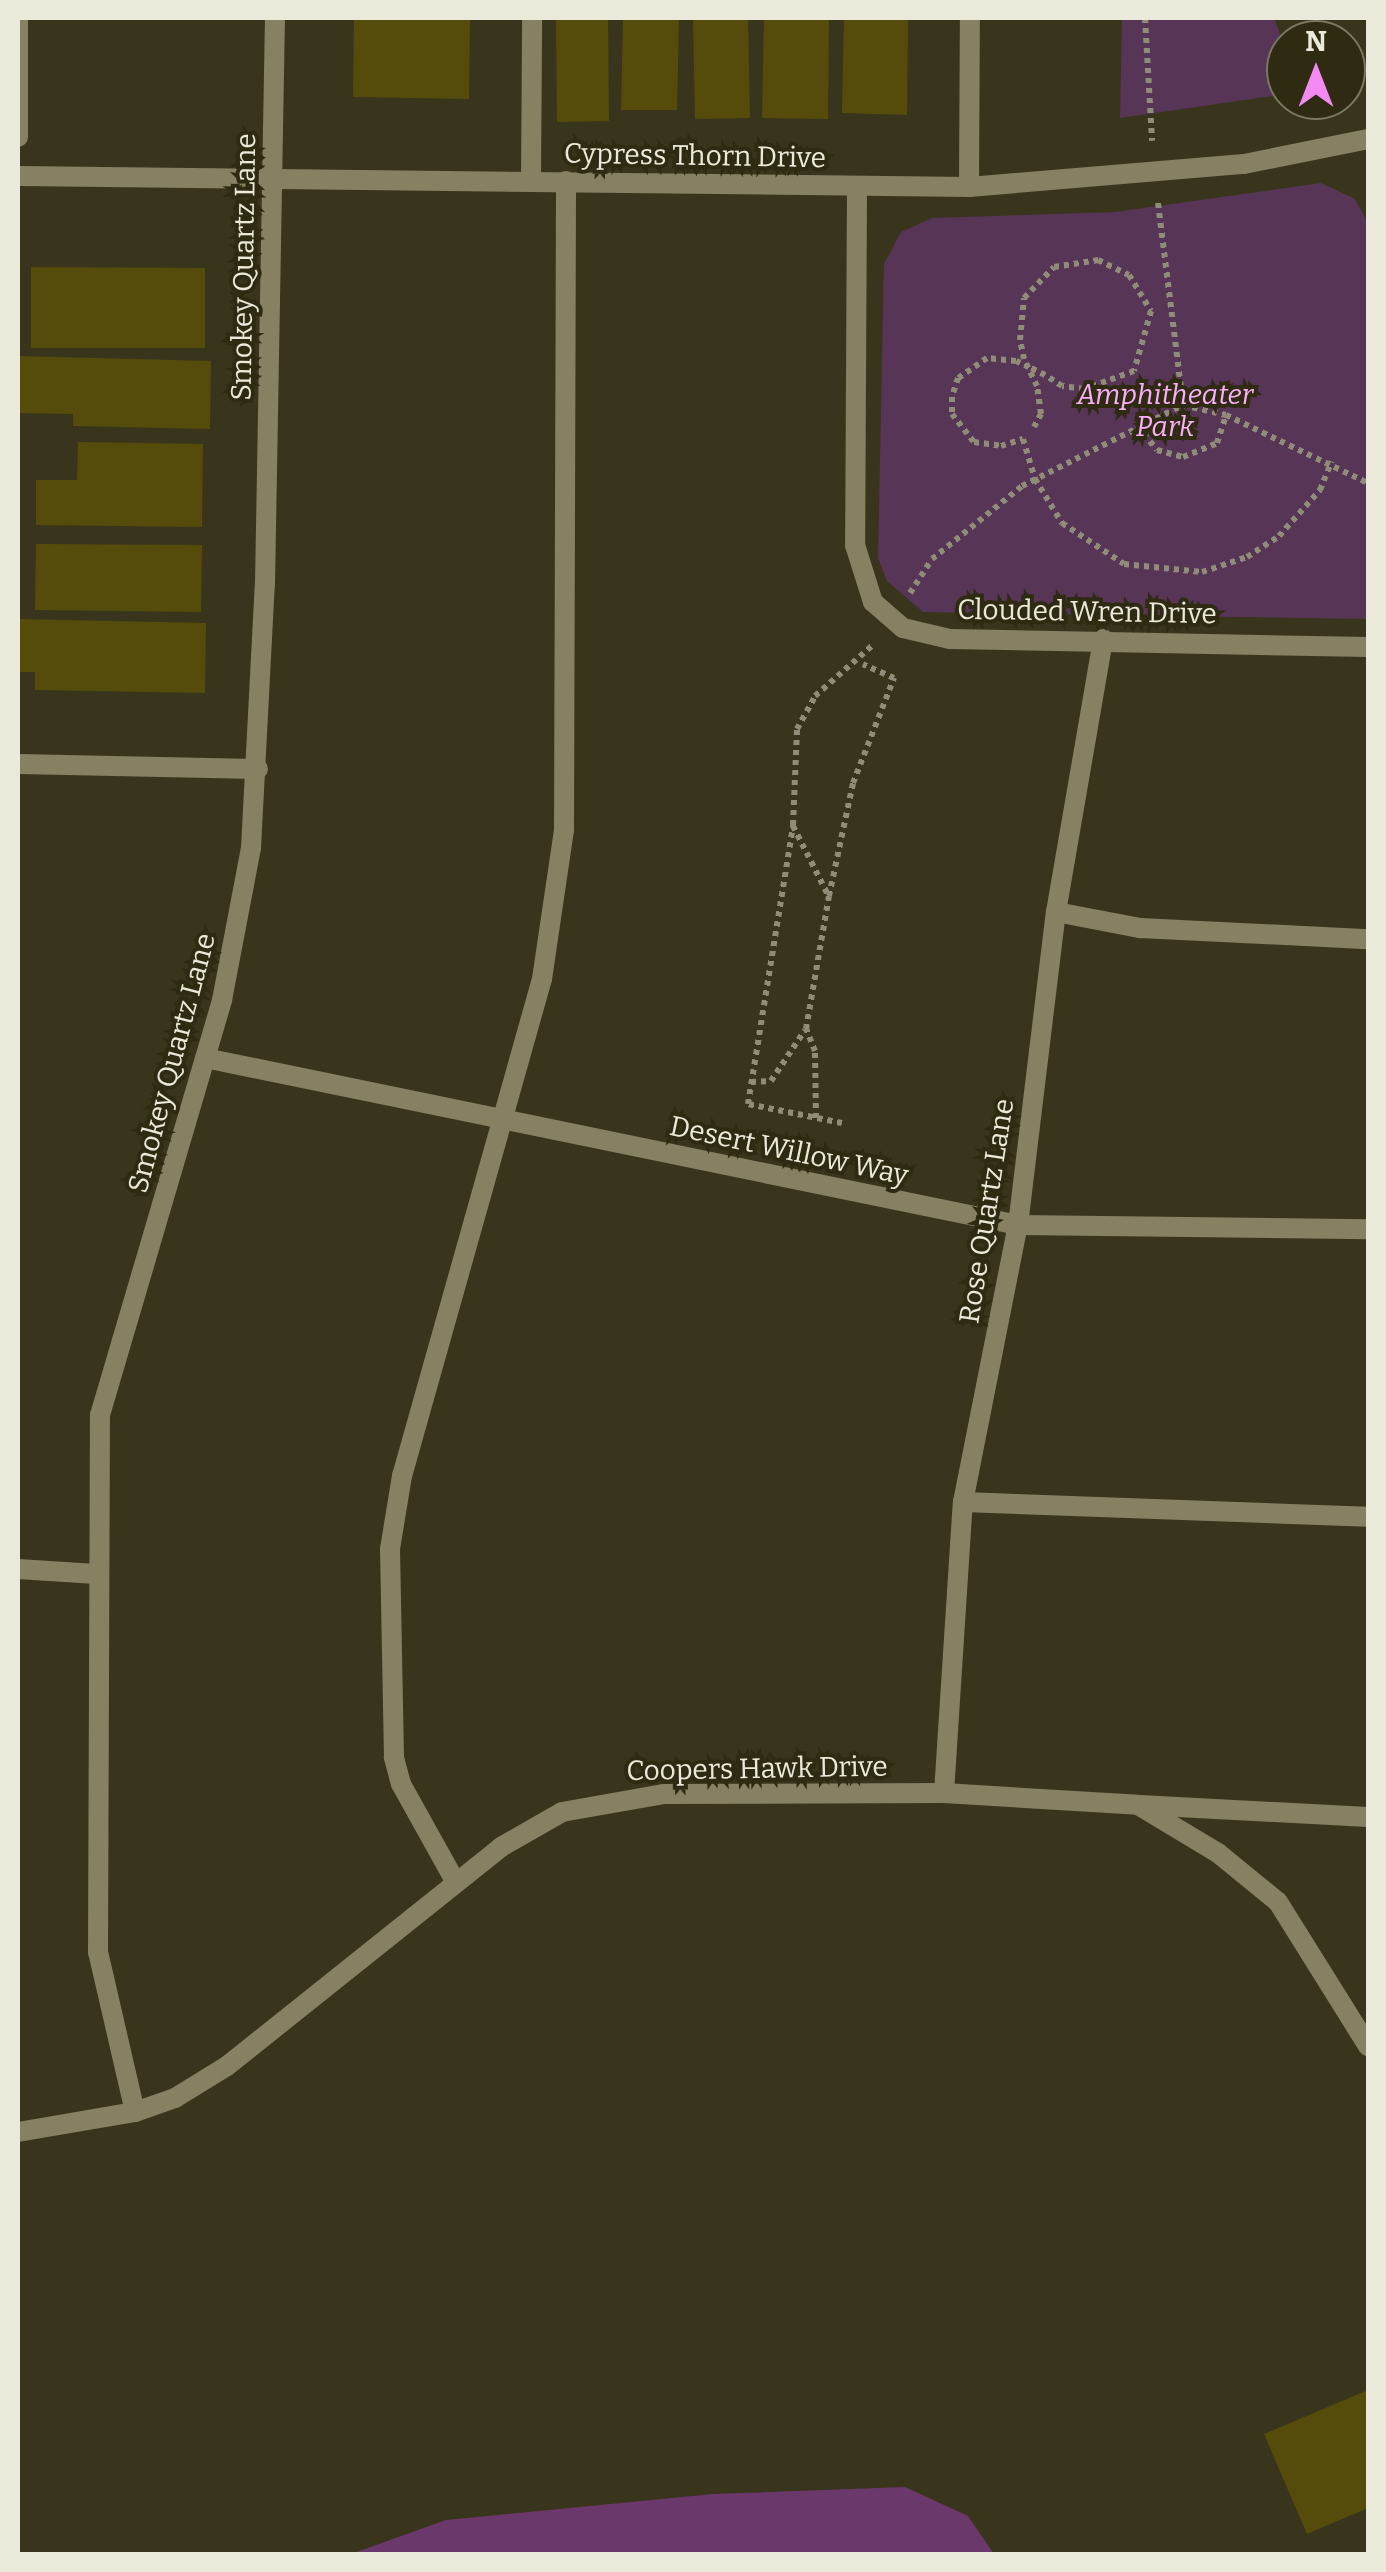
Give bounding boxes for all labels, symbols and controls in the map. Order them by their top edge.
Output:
north arrow [1266,20,1366,120]
text: N [1305,25,1327,58]
street label: Smokey Quartz Lane [225,133,263,401]
street label: Cypress Thorn Drive [564,137,826,175]
park label: Amphitheater Park [1077,378,1253,444]
street label: Clouded Wren Drive [957,593,1217,631]
street label: Smokey Quartz Lane [121,930,223,1196]
street label: Rose Quartz Lane [953,1096,1021,1326]
street label: Desert Willow Way [667,1109,911,1193]
street label: Coopers Hawk Drive [626,1750,888,1788]

